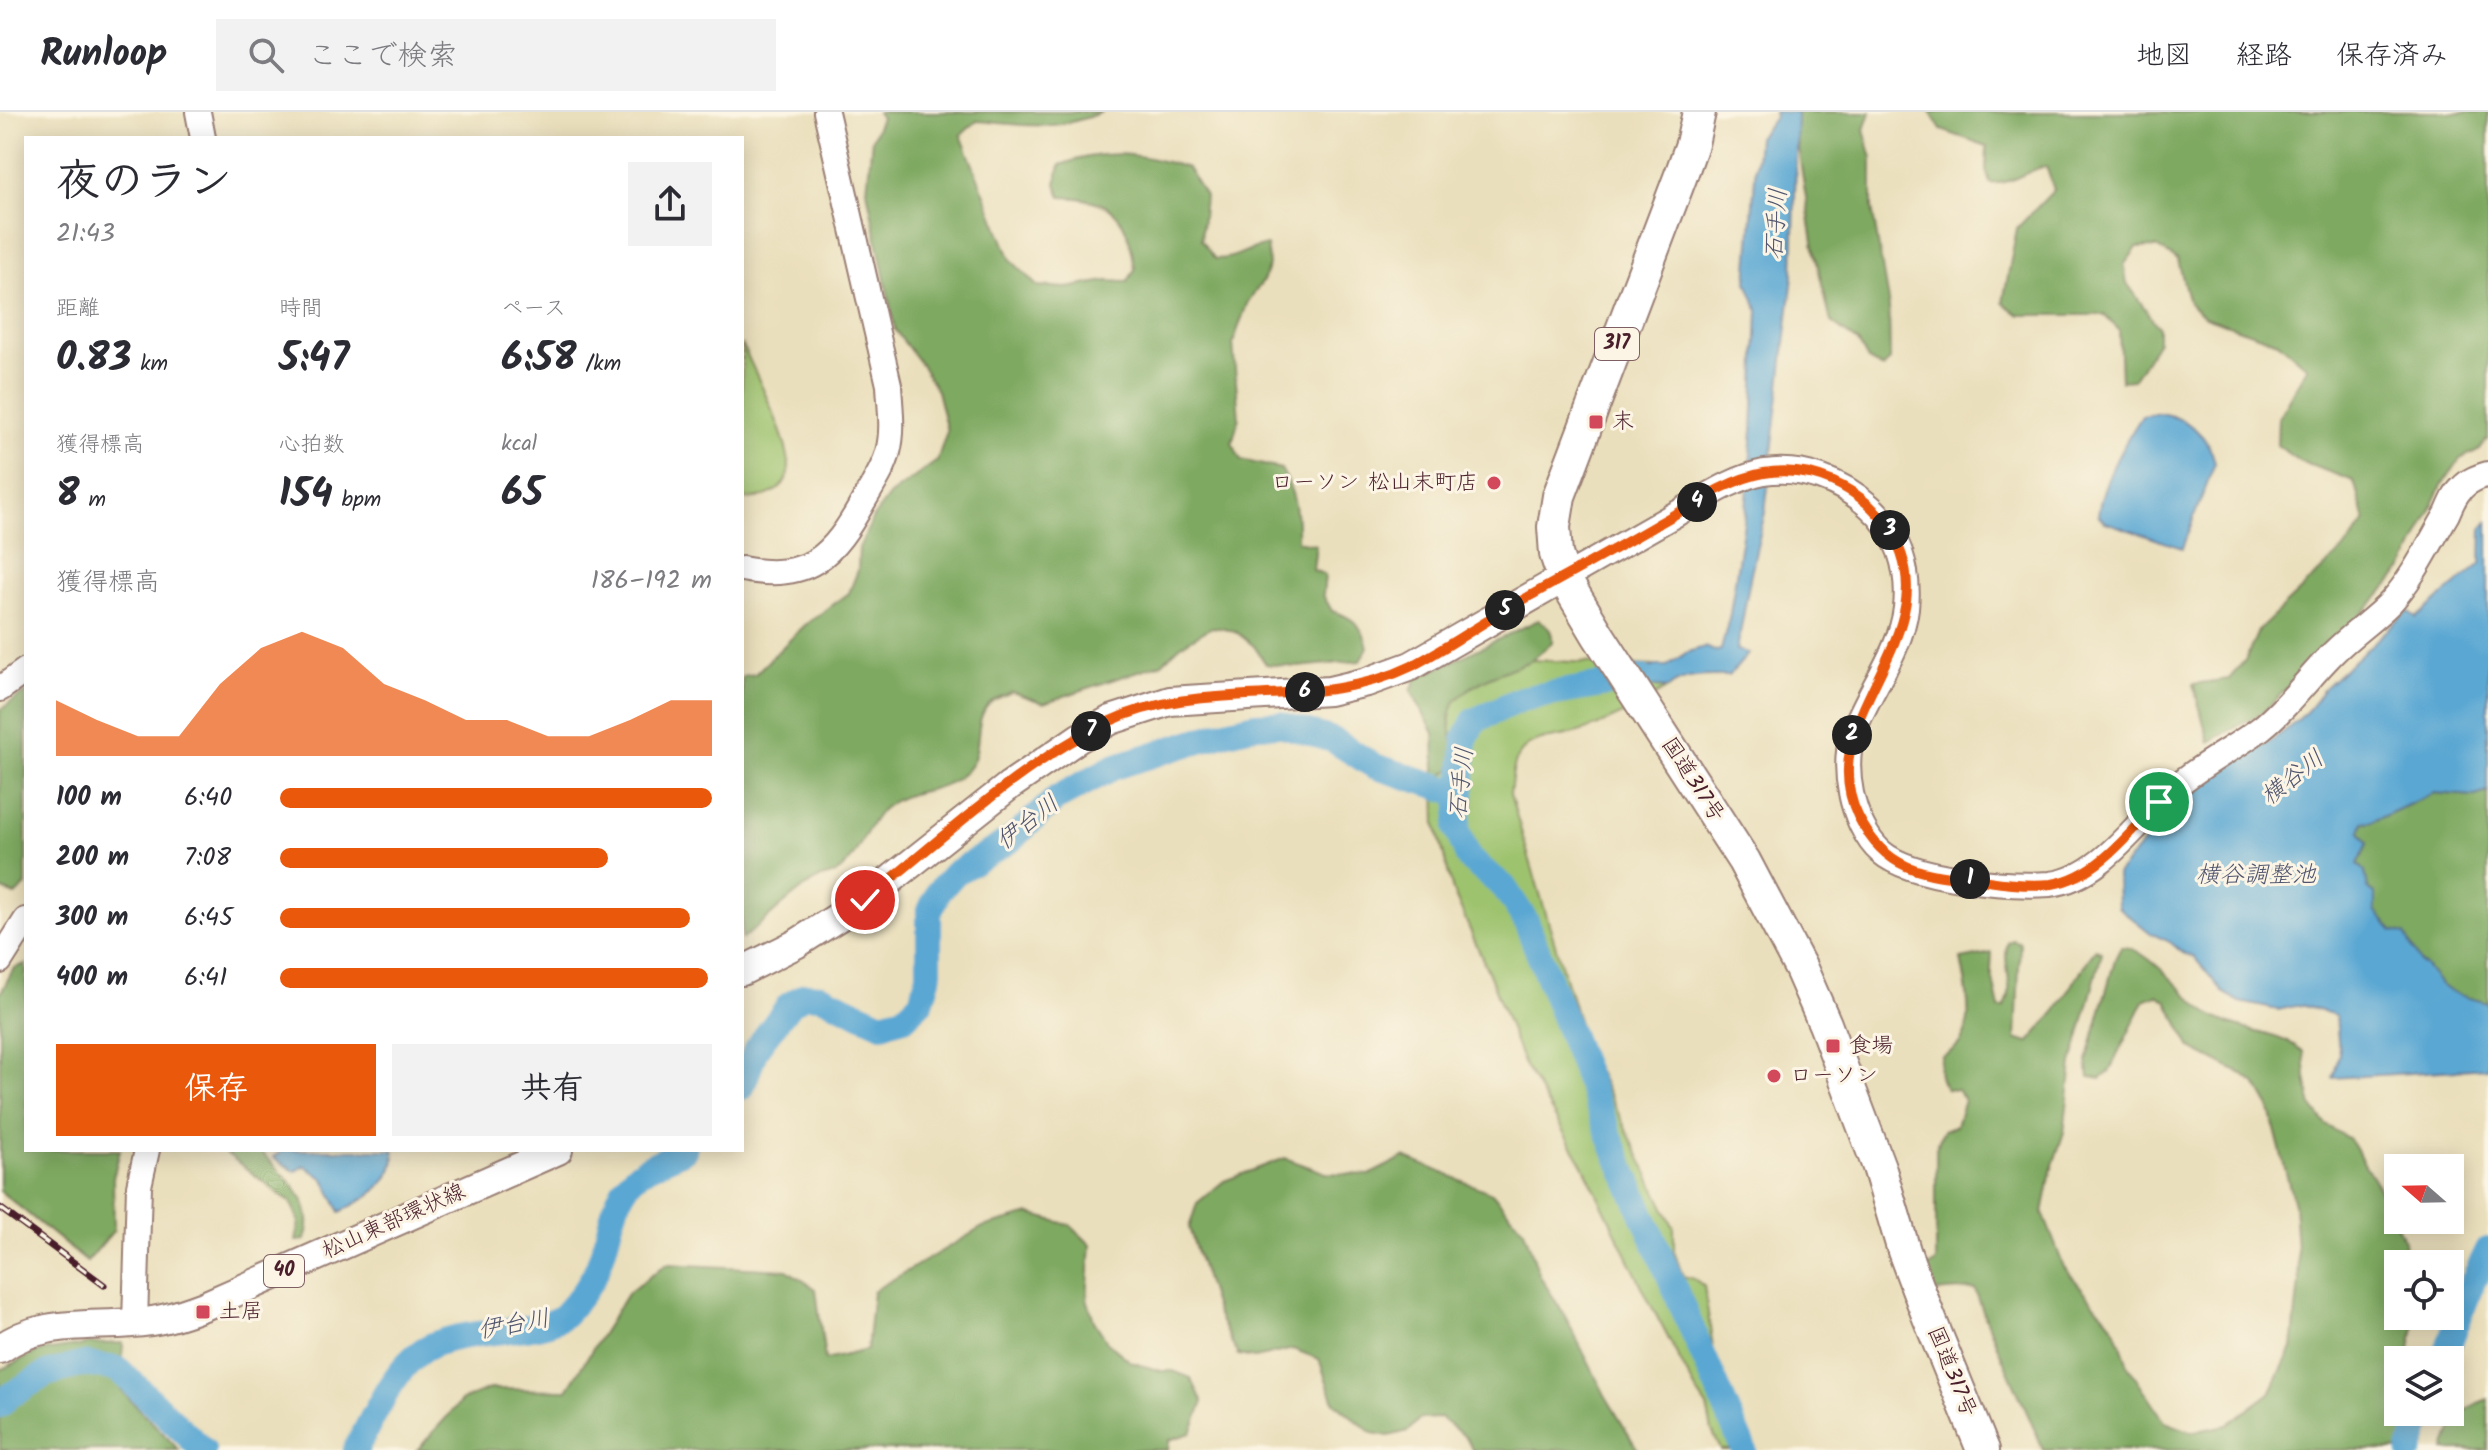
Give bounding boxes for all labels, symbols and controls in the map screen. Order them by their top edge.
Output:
search box [216,19,776,91]
text: Runloop [40,25,168,85]
icon: search [244,33,288,77]
text: ここで検索 [308,33,458,81]
text: 地図 [2136,34,2192,79]
text: 経路 [2236,34,2292,79]
text: 保存済み [2336,34,2448,79]
text: 夜のラン [56,148,232,218]
button: share [628,162,712,246]
water label: 石手川 [1755,187,1799,261]
text: 21:43 [56,213,115,255]
text: 距離 [56,292,100,327]
text: 時間 [279,292,323,327]
text: ペース [501,292,566,327]
text: 0.83 [56,327,131,391]
text: 5:47 [279,327,349,391]
text: 6:58 [501,327,577,391]
road number: 317 [1595,328,1639,360]
text: km [131,347,168,382]
text: /km [577,347,621,382]
place label: 末 [1612,405,1634,440]
marker: 末 [1587,413,1605,431]
text: kcal [501,427,537,462]
text: 獲得標高 [56,428,144,463]
text: 心拍数 [279,428,345,463]
text: 65 [501,462,543,526]
text: 8 [56,463,80,527]
text: 154 [279,463,333,527]
place label: ローソン 松山末町店 [1271,466,1478,501]
marker: ローソン 松山末町店 [1485,474,1503,492]
pin: 4 [1677,482,1717,522]
text: m [80,483,106,518]
text: bpm [333,483,381,518]
text: 4 [1691,484,1703,519]
pin: 3 [1870,510,1910,550]
text: 3 [1884,512,1896,547]
text: 186–192 m [591,560,712,602]
text: 獲得標高 [56,562,160,604]
pin: 5 [1485,590,1525,630]
text: 5 [1499,592,1511,627]
pin: 6 [1285,672,1325,712]
text: 6 [1299,674,1311,709]
pin: 7 [1071,711,1111,751]
text: 7 [1086,713,1096,748]
pin: 2 [1832,715,1872,755]
text: 2 [1846,717,1858,752]
street label: 国道317号 [1651,730,1733,830]
water label: 横谷川 [2253,740,2333,816]
water label: 石手川 [1439,745,1485,821]
pin [2125,768,2193,836]
text: 100 m [56,777,122,819]
text: 6:40 [184,777,232,819]
icon: arrive [2137,780,2181,824]
water label: 伊台川 [988,785,1068,861]
text: 200 m [56,837,129,879]
text: 7:08 [184,837,231,879]
water label: 横谷調整池 [2196,856,2317,895]
pin: 1 [1950,859,1990,899]
text: 1 [1967,861,1973,896]
pin [831,866,899,934]
icon: check [843,878,887,922]
text: 300 m [56,897,128,939]
text: 6:45 [184,897,233,939]
text: 400 m [56,957,128,999]
text: 6:41 [184,957,227,999]
place label: 食場 [1849,1029,1893,1064]
marker: 食場 [1824,1037,1842,1055]
button: 保存 [56,1044,376,1136]
button: 共有 [392,1044,712,1136]
place label: ローソン [1790,1059,1878,1094]
marker: ローソン [1765,1067,1783,1085]
north arrow [2384,1154,2464,1234]
map controls [2384,1154,2464,1426]
street label: 松山東部環状線 [317,1175,471,1269]
button: locate [2384,1250,2464,1330]
road number: 40 [264,1255,304,1287]
place label: 土居 [219,1295,263,1330]
water label: 伊台川 [475,1300,553,1350]
marker: 土居 [194,1303,212,1321]
street label: 国道317号 [1917,1321,1985,1423]
button: layers [2384,1346,2464,1426]

